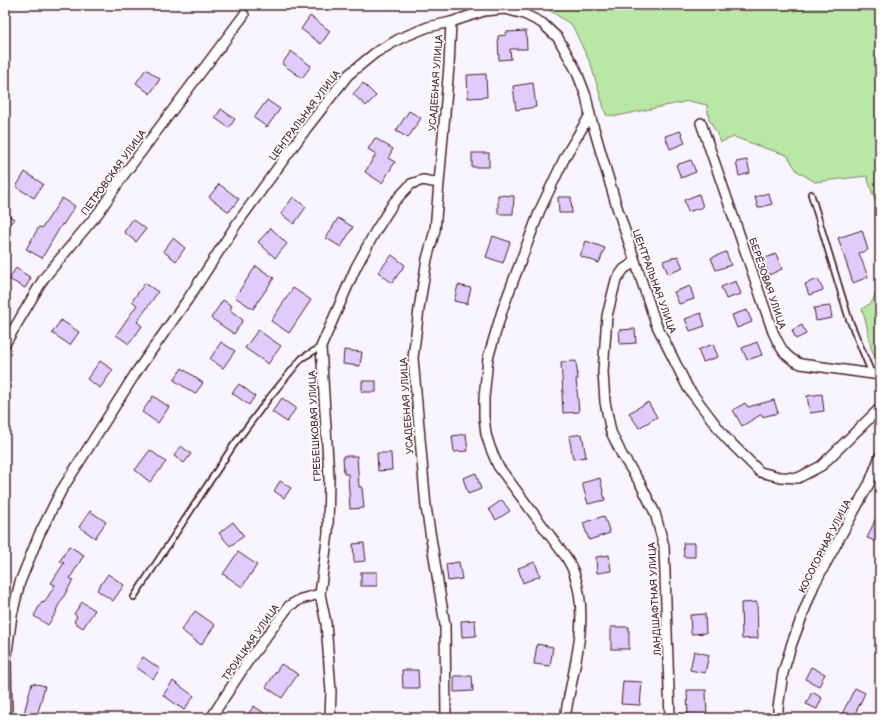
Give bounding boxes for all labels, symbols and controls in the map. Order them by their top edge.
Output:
street label: УСАДЕБНАЯ УЛИЦА [427,33,445,132]
street label: ЦЕНТРАЛЬНАЯ УЛИЦА [267,67,343,163]
street label: ПЕТРОВСКАЯ УЛИЦА [79,127,149,218]
street label: ЦЕНТРАЛЬНАЯ УЛИЦА [630,228,679,336]
street label: БЕРЁЗОВАЯ УЛИЦА [746,236,789,331]
street label: УСАДЕБНАЯ УЛИЦА [398,356,416,455]
street label: ГРЕБЕШКОВАЯ УЛИЦА [306,369,324,482]
street label: КОСОГОРНАЯ УЛИЦА [796,497,854,595]
street label: ЛАНДШАФТНАЯ УЛИЦА [646,541,664,657]
street label: ТРОИЦКАЯ УЛИЦА [220,601,282,683]

